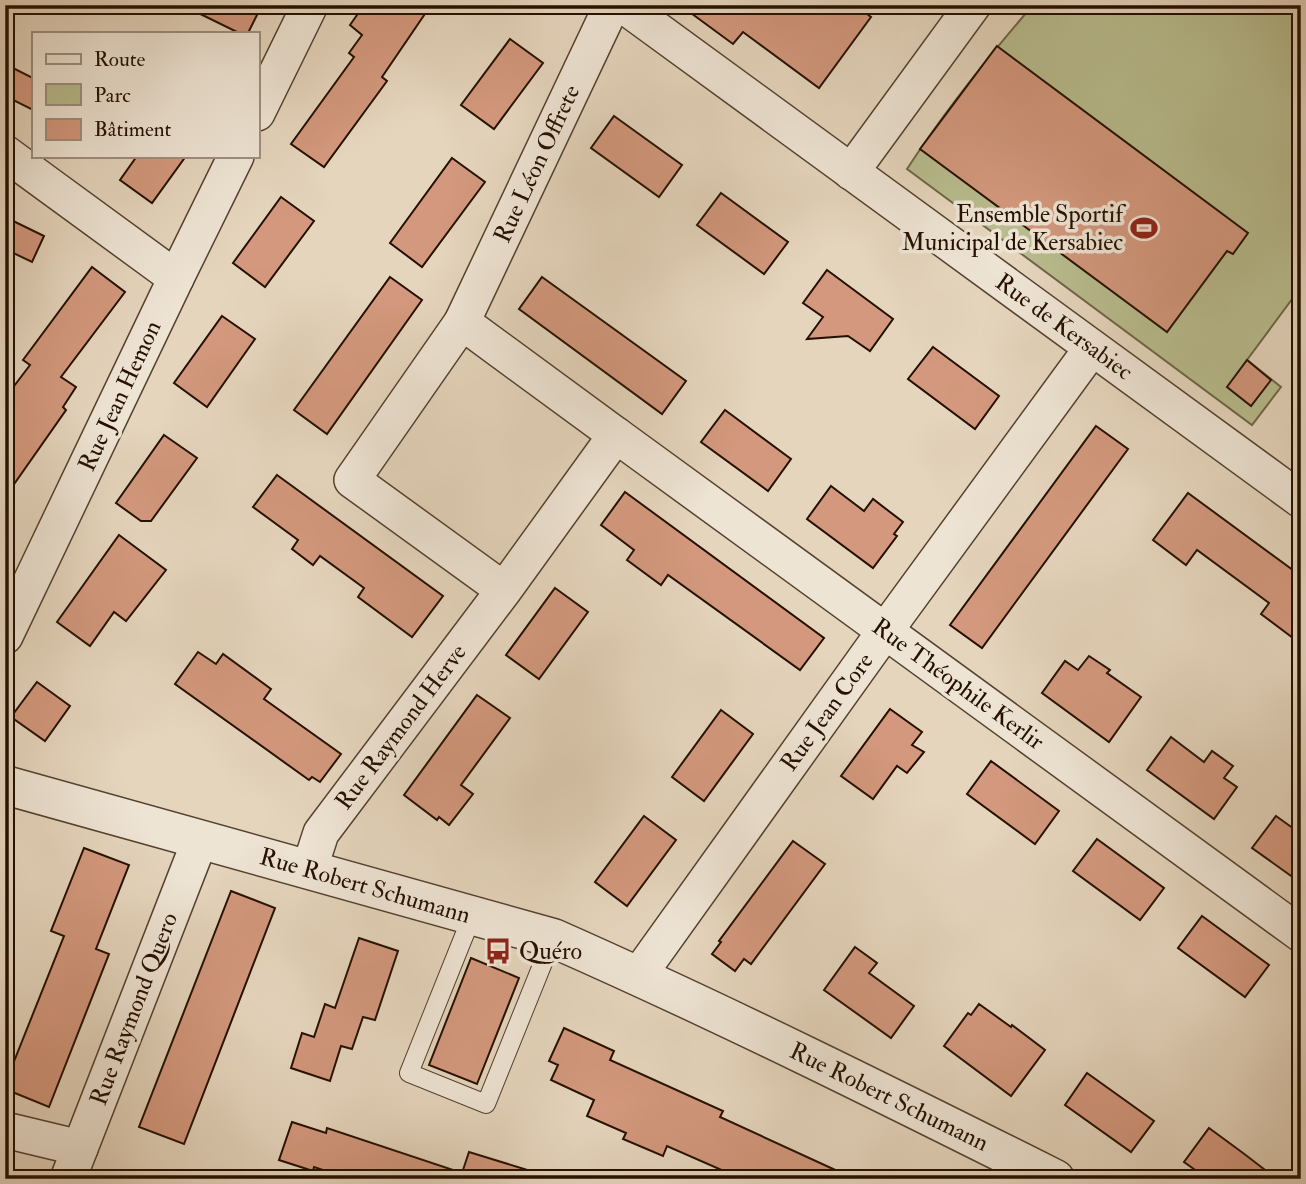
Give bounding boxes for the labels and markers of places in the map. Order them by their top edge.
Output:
place label: Ensemble Sportif Municipal de Kersabiec [902,199,1126,258]
sports icon: Ensemble Sportif Municipal de Kersabiec [1129,213,1159,243]
bus stop icon: Quéro [483,936,513,966]
place label: Quéro [519,936,582,967]

